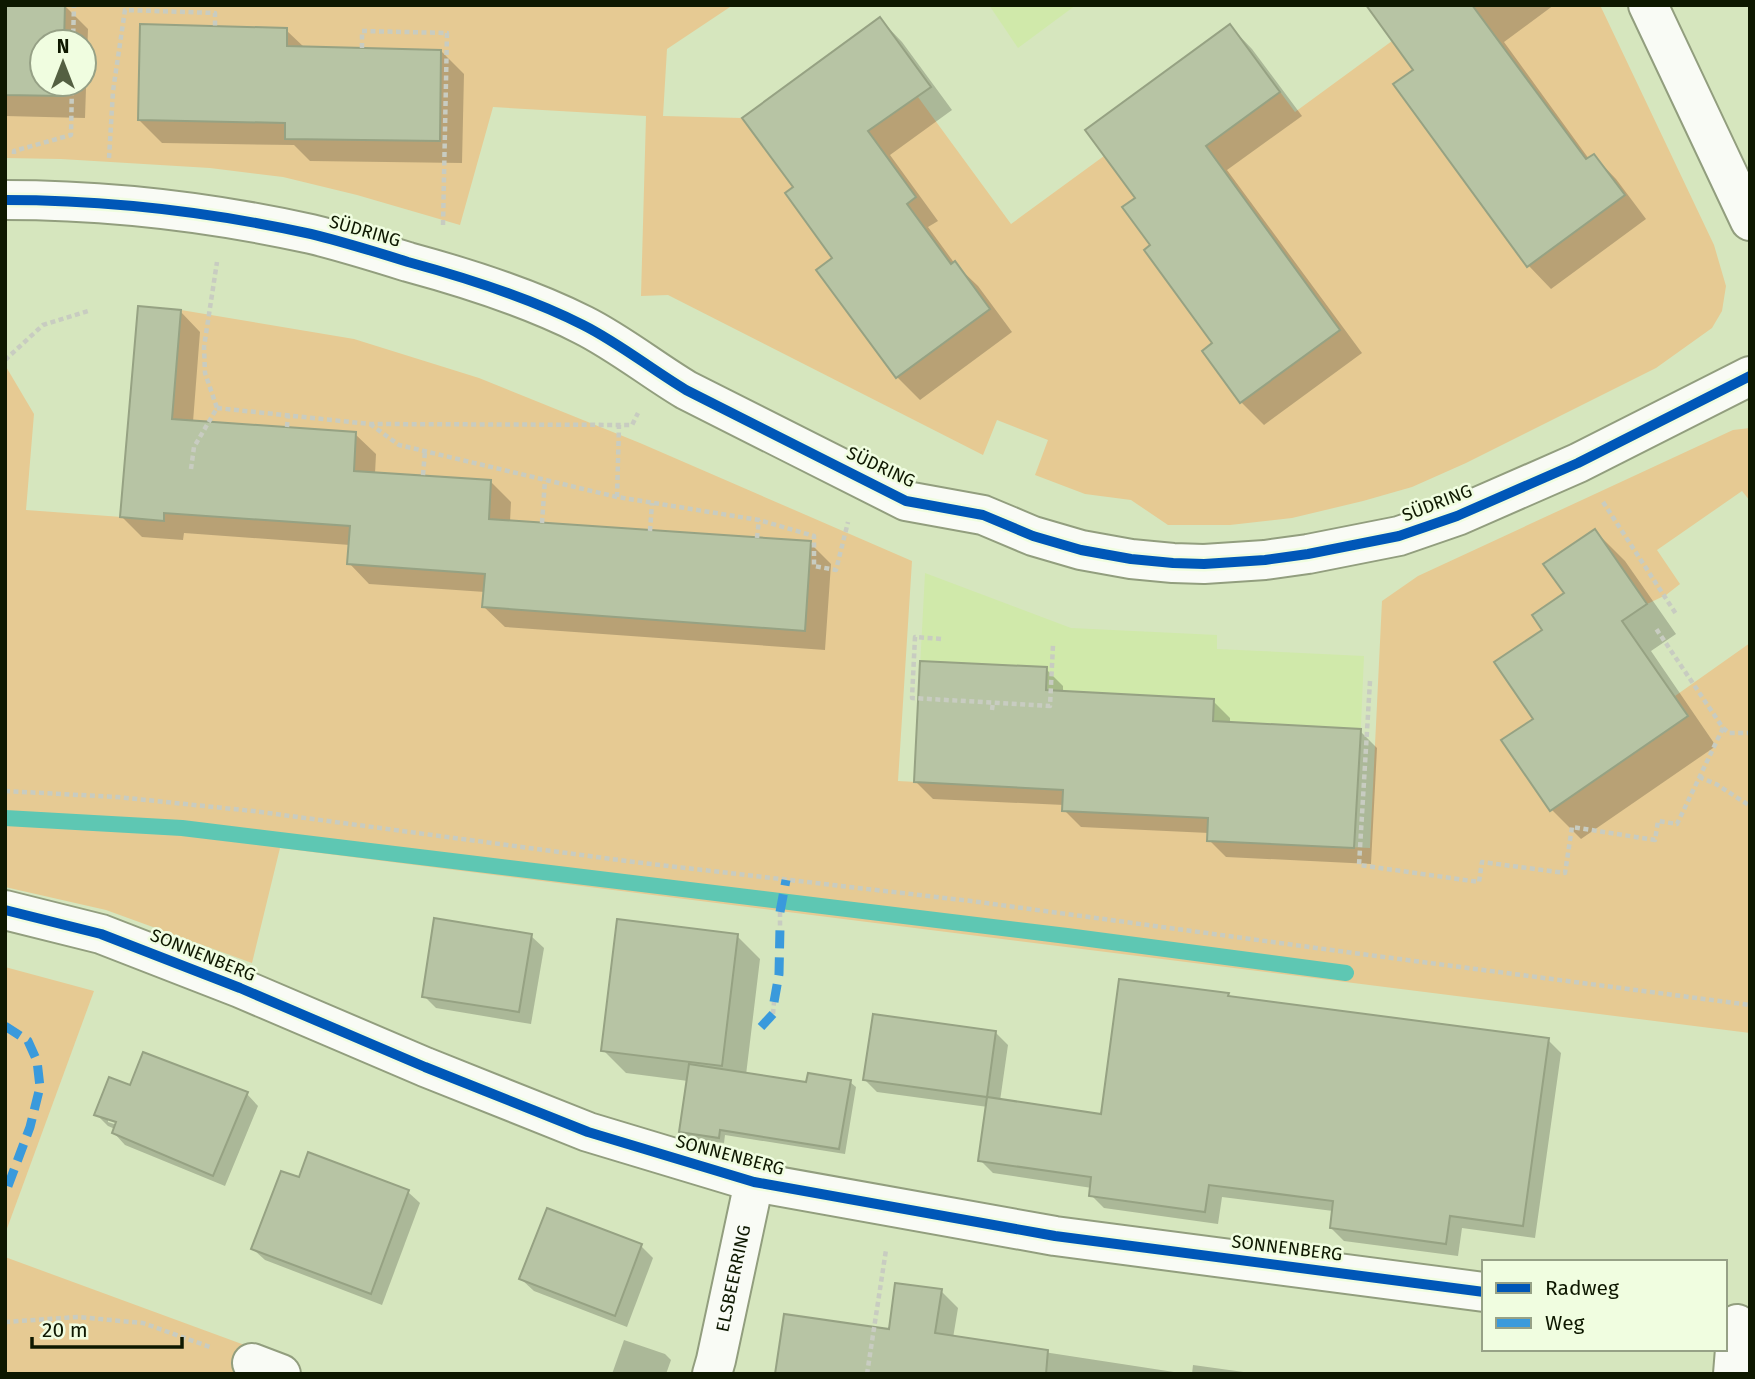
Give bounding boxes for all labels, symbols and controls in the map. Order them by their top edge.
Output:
north arrow [28,28,98,98]
text: N [57,35,69,58]
street label: SÜDRING [327,210,403,252]
street label: SÜDRING [843,442,919,492]
street label: SÜDRING [1399,480,1475,526]
street label: SONNENBERG [147,924,259,986]
street label: SONNENBERG [673,1130,787,1180]
street label: ELSBEERRING [711,1223,756,1334]
street label: SONNENBERG [1230,1230,1344,1266]
legend [1482,1260,1727,1351]
text: Radweg [1545,1275,1619,1301]
scale bar [32,1306,182,1350]
text: Weg [1545,1310,1585,1336]
text: 20 m [42,1317,88,1343]

